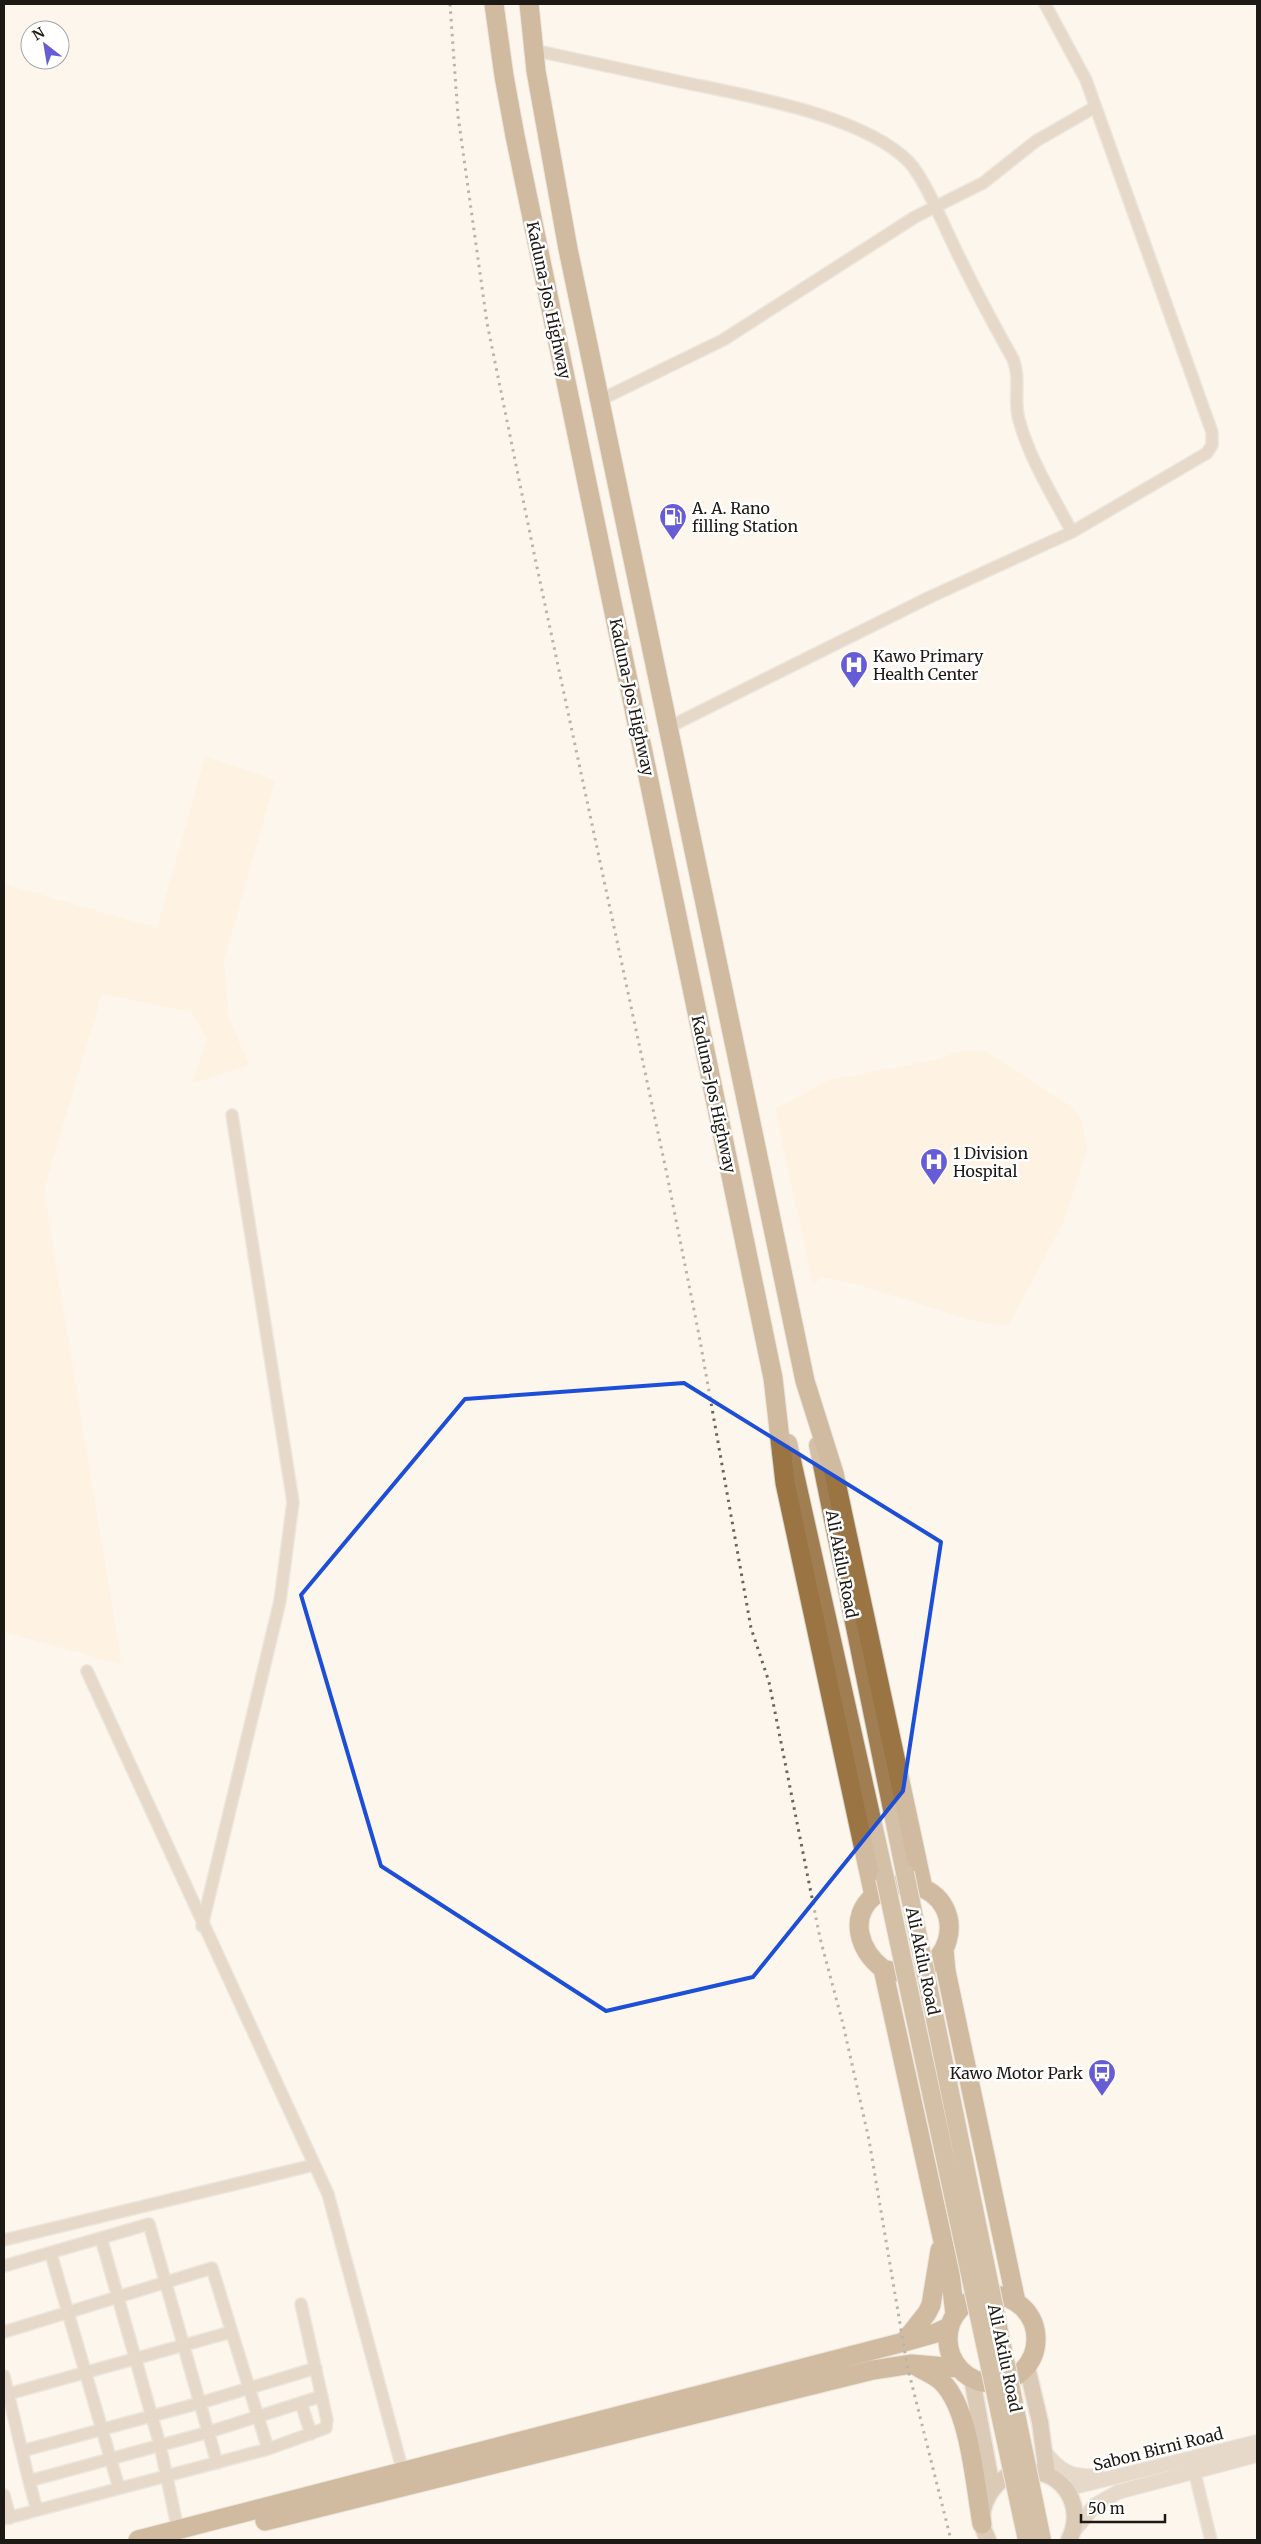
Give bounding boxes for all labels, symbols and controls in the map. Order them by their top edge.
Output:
north arrow [20,20,70,70]
text: N [29,23,48,44]
street label: Kaduna-Jos Highway [523,219,576,381]
place label: A. A. Rano filling Station [691,498,798,536]
fuel station icon: A. A. Rano filling Station [658,502,688,541]
street label: Kaduna-Jos Highway [606,616,659,778]
place label: Kawo Primary Health Center [873,646,984,684]
hospital icon: Kawo Primary Health Center [839,650,869,689]
street label: Kaduna-Jos Highway [688,1013,741,1175]
place label: 1 Division Hospital [953,1143,1028,1181]
hospital icon: 1 Division Hospital [919,1147,949,1186]
street label: Ali Akilu Road [822,1507,862,1620]
street label: Ali Akilu Road [902,1904,944,2017]
bus stop icon: Kawo Motor Park [1087,2058,1117,2097]
place label: Kawo Motor Park [950,2063,1084,2083]
street label: Ali Akilu Road [984,2301,1026,2414]
street label: Sabon Birni Road [1091,2423,1226,2475]
scale bar [1081,2492,1165,2524]
text: 50 m [1088,2499,1125,2518]

